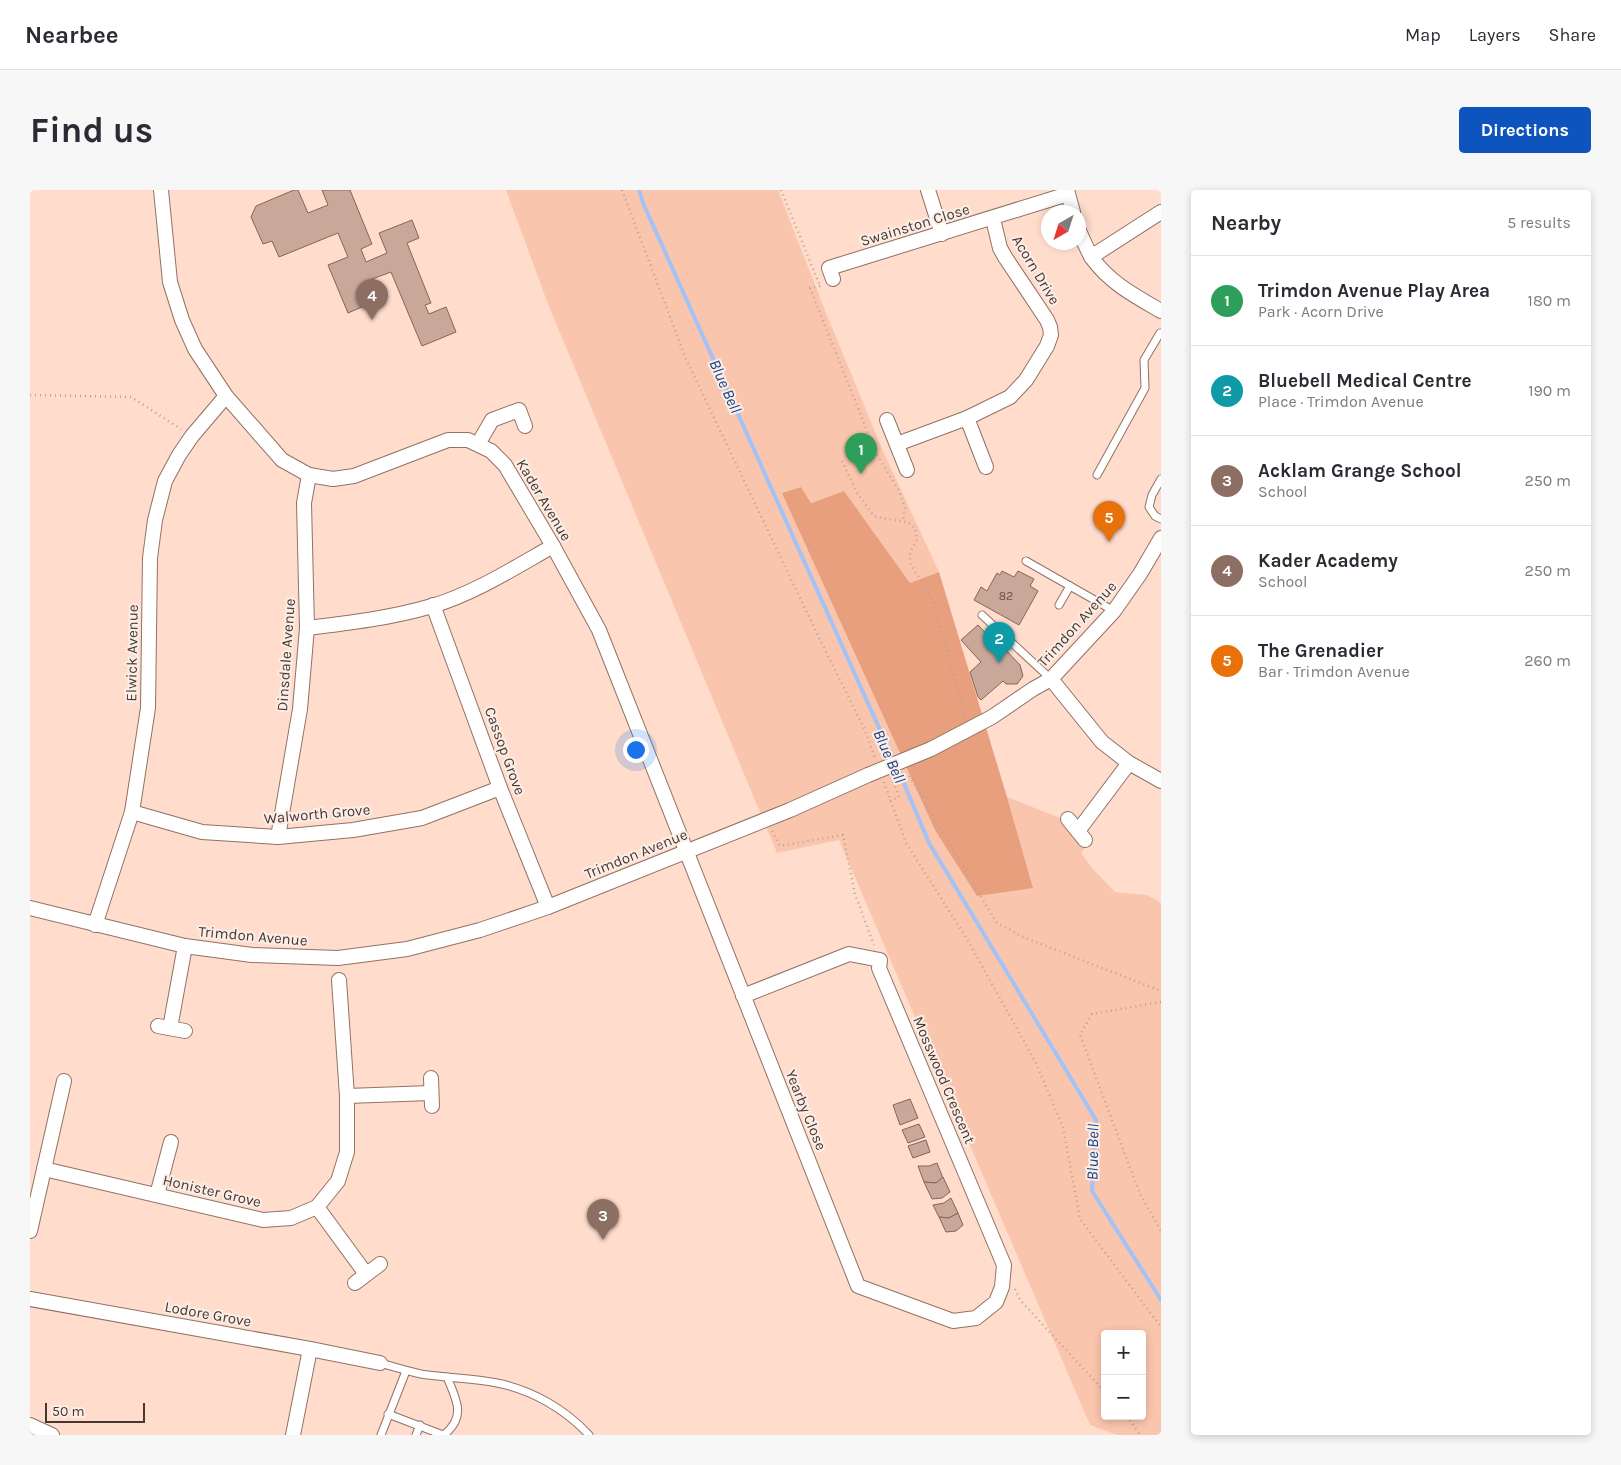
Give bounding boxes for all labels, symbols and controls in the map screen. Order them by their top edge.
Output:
text: Nearbee [25,21,119,49]
text: Map [1405,24,1441,46]
text: Layers [1469,24,1521,46]
text: Share [1549,24,1596,46]
button: Directions [1459,107,1591,153]
text: Find us [30,110,153,151]
street label: Swainston Close [858,200,972,250]
north arrow [1041,205,1086,250]
text: Nearby [1211,211,1281,235]
text: 5 results [1507,213,1571,232]
street label: Acorn Drive [1008,232,1064,308]
pin: 4 [356,279,388,320]
text: Trimdon Avenue Play Area [1258,280,1490,302]
text: 1 [1224,291,1230,310]
text: 180 m [1528,291,1571,310]
text: Park · Acorn Drive [1258,302,1384,321]
water label: Blue Bell [705,356,746,416]
text: Bluebell Medical Centre [1258,370,1472,392]
text: 2 [1222,381,1232,400]
text: 190 m [1528,381,1571,400]
text: Place · Trimdon Avenue [1258,392,1424,411]
pin: 1 [845,433,877,474]
street label: Kader Avenue [513,456,575,544]
text: Acklam Grange School [1258,460,1461,482]
text: 3 [1222,471,1232,490]
text: 250 m [1524,471,1571,490]
text: School [1258,482,1308,501]
pin: 5 [1093,501,1125,542]
text: Kader Academy [1258,550,1398,572]
text: 4 [1222,561,1232,580]
text: 250 m [1524,561,1571,580]
text: School [1258,572,1308,591]
street label: Trimdon Avenue [1034,577,1120,671]
house number: 82 [999,589,1013,603]
street label: Dinsdale Avenue [273,598,299,712]
street label: Elwick Avenue [122,604,142,702]
pin: 2 [983,622,1015,663]
text: The Grenadier [1258,640,1384,662]
text: 5 [1222,651,1232,670]
text: 260 m [1524,651,1571,670]
text: Bar · Trimdon Avenue [1258,662,1410,681]
street label: Cassop Grove [481,705,529,797]
water label: Blue Bell [869,726,910,786]
your location [623,737,649,763]
street label: Walworth Grove [263,800,371,828]
street label: Trimdon Avenue [582,825,690,883]
street label: Trimdon Avenue [198,922,308,950]
street label: Mosswood Crescent [909,1014,979,1147]
street label: Yearby Close [782,1067,830,1153]
water label: Blue Bell [1083,1123,1102,1181]
street label: Honister Grove [161,1171,263,1211]
pin: 3 [587,1199,619,1240]
street label: Lodore Grove [163,1298,253,1330]
map controls [1101,1330,1146,1420]
button: + [1101,1330,1146,1375]
button: − [1101,1375,1146,1420]
scale bar [45,1400,145,1423]
text: 50 m [52,1403,85,1420]

